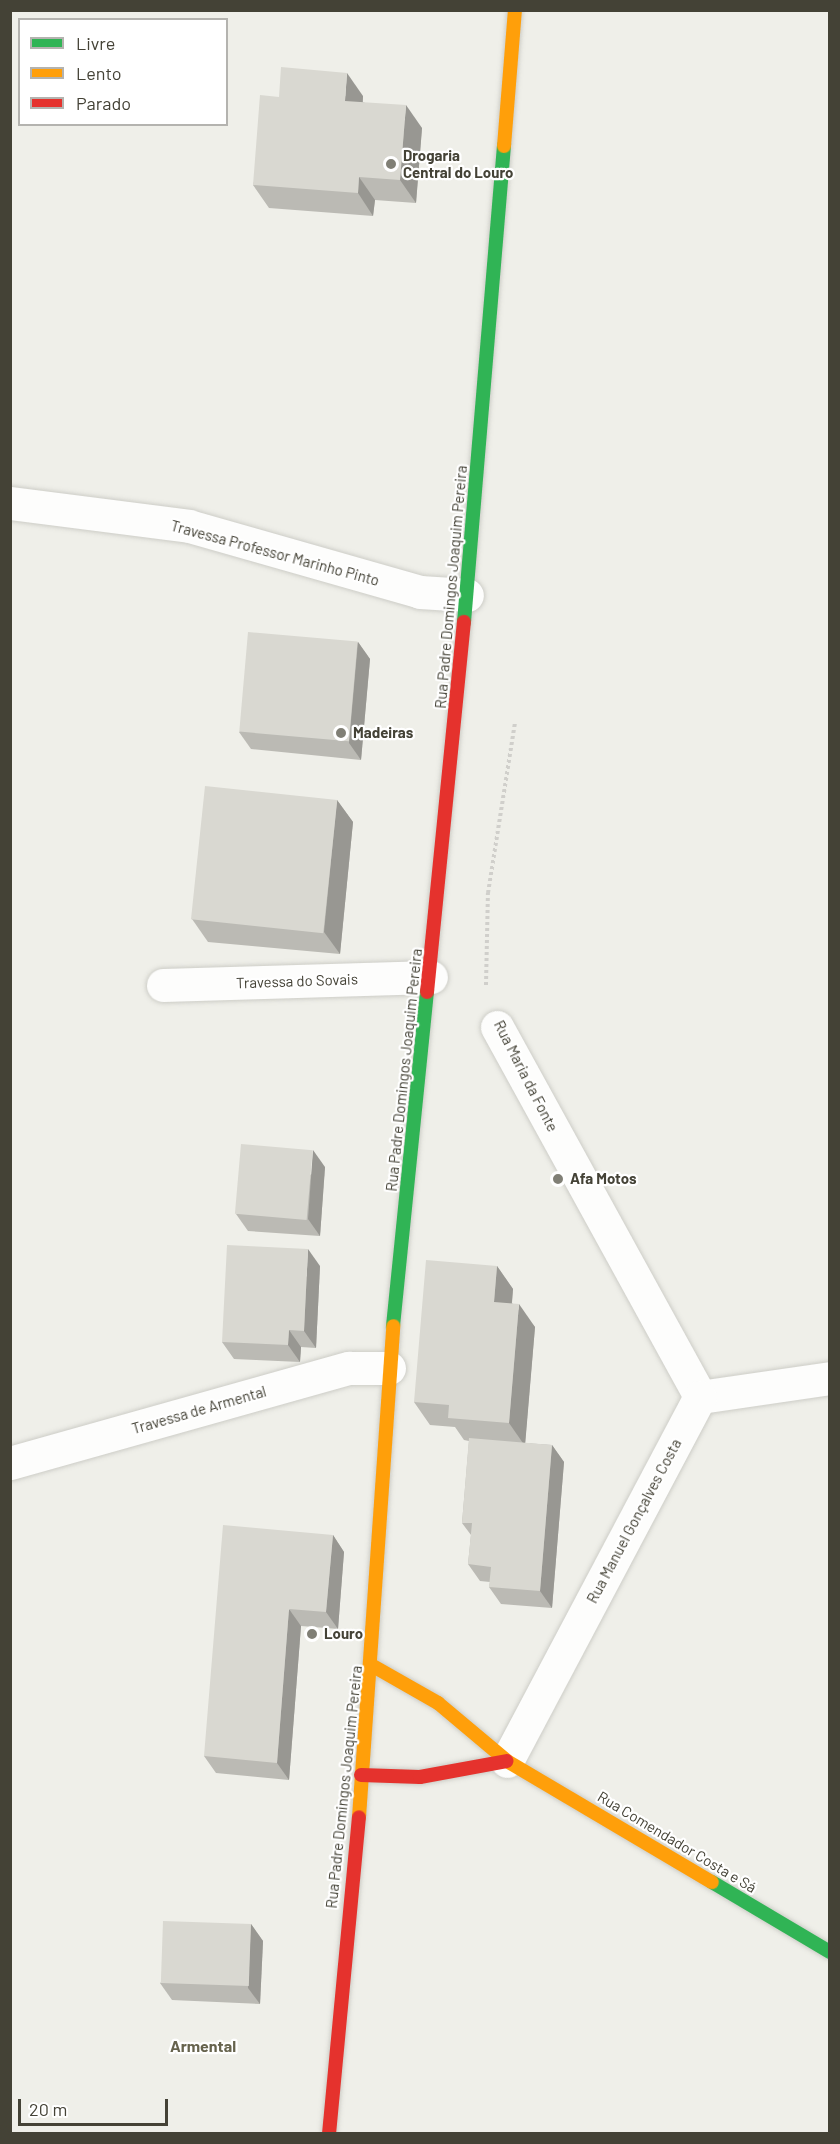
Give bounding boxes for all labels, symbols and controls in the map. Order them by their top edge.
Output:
legend [18,18,228,126]
text: Livre [76,32,115,54]
text: Lento [76,62,122,84]
text: Parado [76,92,131,114]
place label: Drogaria Central do Louro [403,146,513,181]
marker: Drogaria Central do Louro [384,157,398,171]
street label: Rua Padre Domingos Joaquim Pereira [431,465,471,709]
street label: Travessa Professor Marinho Pinto [169,516,381,590]
place label: Madeiras [353,724,413,742]
marker: Madeiras [334,726,348,740]
street label: Rua Padre Domingos Joaquim Pereira [382,948,426,1192]
street label: Travessa do Sovais [236,970,358,992]
street label: Rua Maria da Fonte [490,1017,562,1135]
place label: Afa Motos [570,1170,637,1188]
marker: Afa Motos [551,1172,565,1186]
street label: Travessa de Armental [130,1382,268,1438]
street label: Rua Manuel Gonçalves Costa [583,1436,685,1606]
place label: Louro [324,1625,363,1643]
marker: Louro [305,1627,319,1641]
street label: Rua Padre Domingos Joaquim Pereira [322,1665,366,1909]
street label: Rua Comendador Costa e Sá [594,1787,760,1897]
district label: Armental [170,2036,236,2056]
scale bar [21,2087,171,2125]
text: 20 m [29,2098,67,2120]

